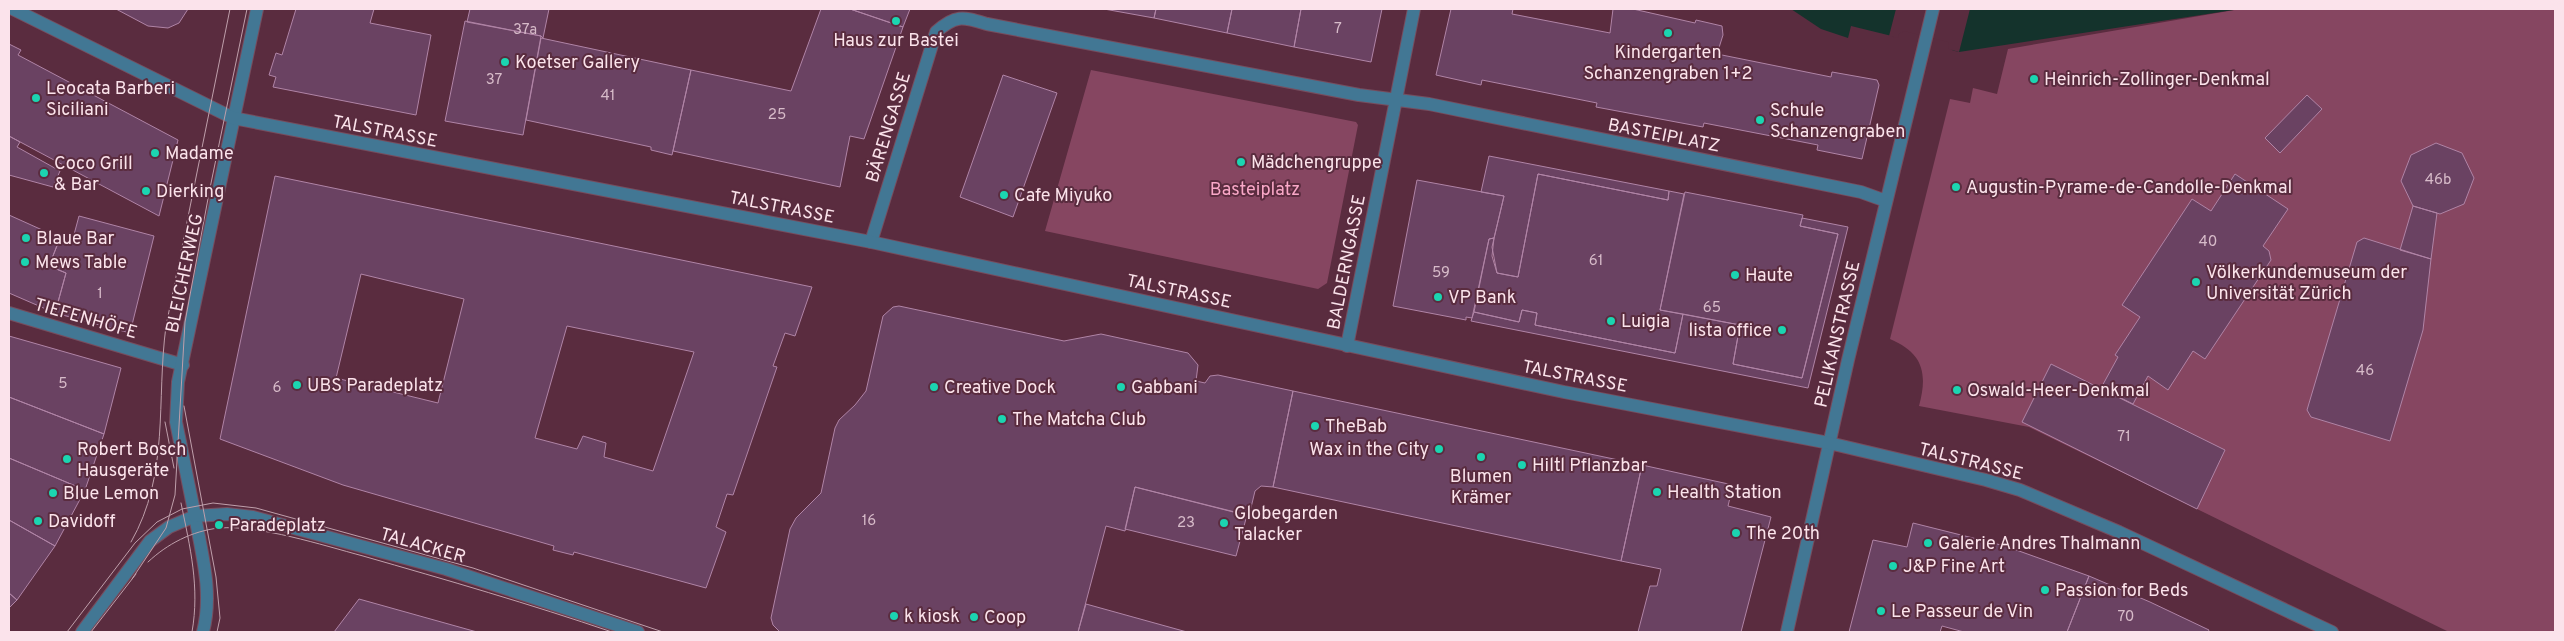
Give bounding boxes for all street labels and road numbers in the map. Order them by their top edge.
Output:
street label: BÄRENGASSE [860,69,917,186]
street label: TALSTRASSE [330,111,439,154]
street label: BASTEIPLATZ [1606,114,1722,159]
street label: TALSTRASSE [727,187,836,230]
street label: BALDERNGASSE [1323,193,1372,332]
street label: BLEICHERWEG [162,211,209,335]
street label: PELIKANSTRASSE [1810,259,1867,410]
street label: TALSTRASSE [1124,270,1233,315]
street label: TIEFENHÖFE [31,292,140,345]
street label: TALSTRASSE [1520,356,1629,399]
street label: TALSTRASSE [1916,438,2025,487]
street label: TALACKER [377,523,468,570]

